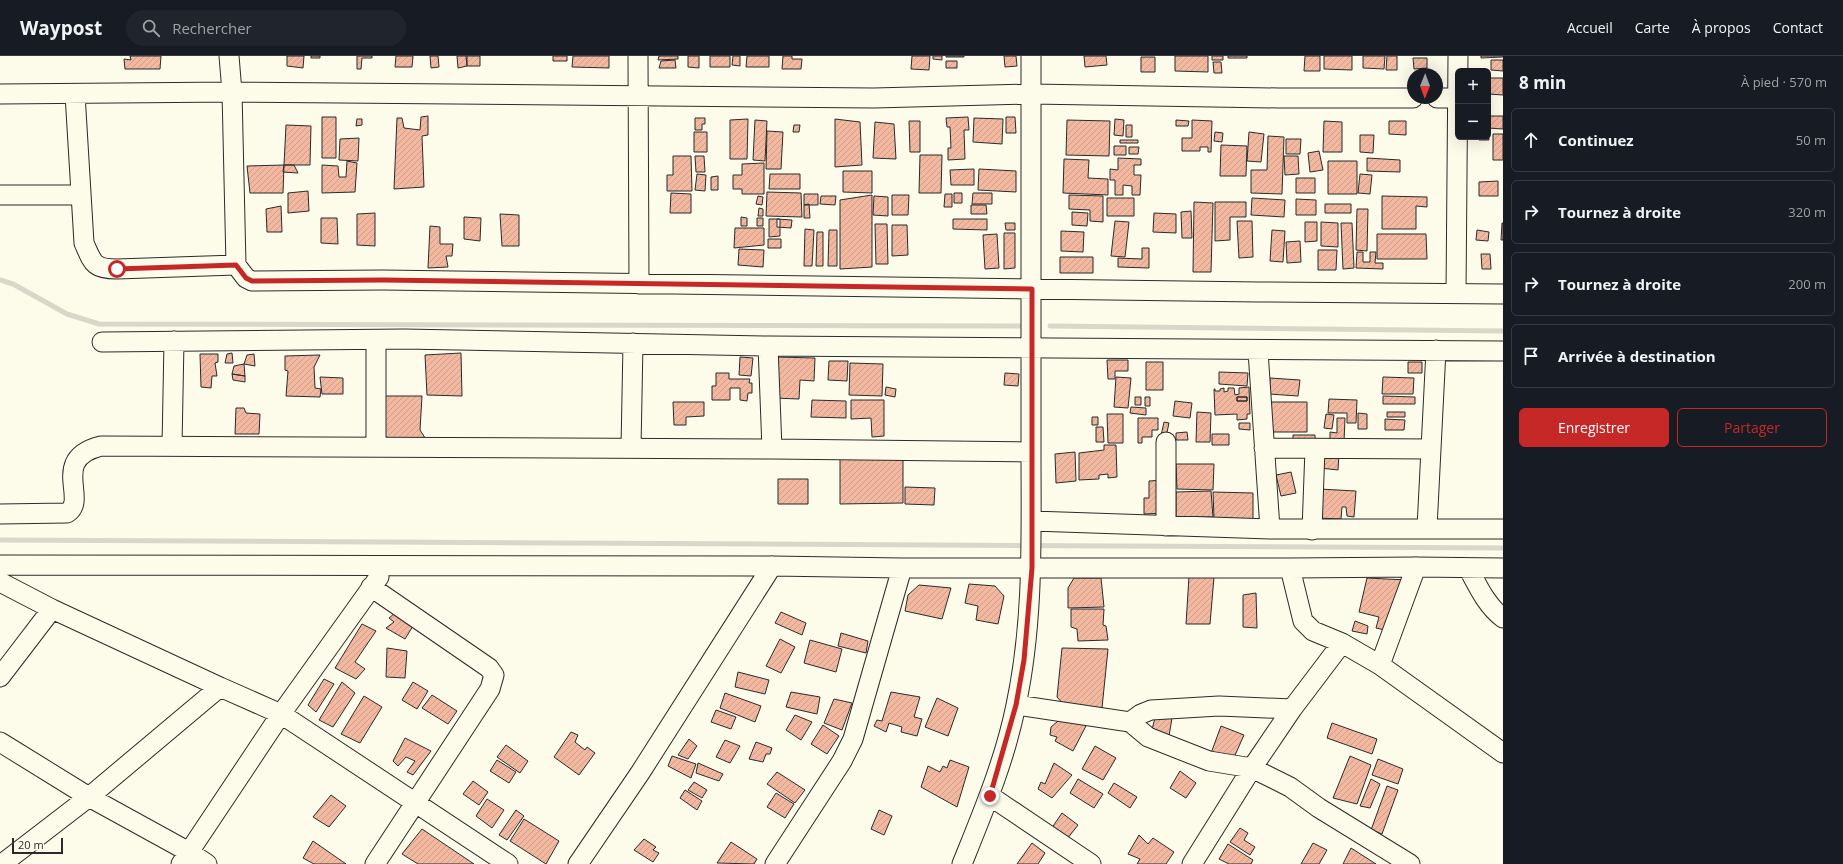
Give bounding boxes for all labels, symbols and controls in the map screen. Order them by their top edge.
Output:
search box [126,10,406,46]
text: Waypost [20,15,102,41]
icon: search [140,17,162,39]
text: Rechercher [172,18,252,38]
text: Accueil [1567,18,1613,37]
text: Carte [1635,18,1670,37]
text: À propos [1692,18,1751,37]
text: Contact [1773,18,1823,37]
north arrow [1407,68,1443,104]
map controls [1455,68,1491,140]
button: + [1455,68,1491,104]
text: 8 min [1519,71,1566,94]
text: À pied · 570 m [1741,73,1827,91]
button: − [1455,104,1491,140]
icon: ahead [1520,129,1542,151]
text: Continuez [1558,130,1634,150]
text: 50 m [1796,131,1826,149]
icon: right [1520,201,1542,223]
text: Tournez à droite [1558,202,1681,222]
text: 320 m [1788,203,1826,221]
route start [108,260,126,278]
icon: right [1520,273,1542,295]
text: Tournez à droite [1558,274,1681,294]
text: 200 m [1788,275,1826,293]
icon: arrive [1520,345,1542,367]
text: Arrivée à destination [1558,346,1716,366]
button: Enregistrer [1519,408,1669,447]
button: Partager [1677,408,1827,447]
route end [981,787,999,805]
scale bar [12,836,63,855]
text: 20 m [18,837,44,852]

